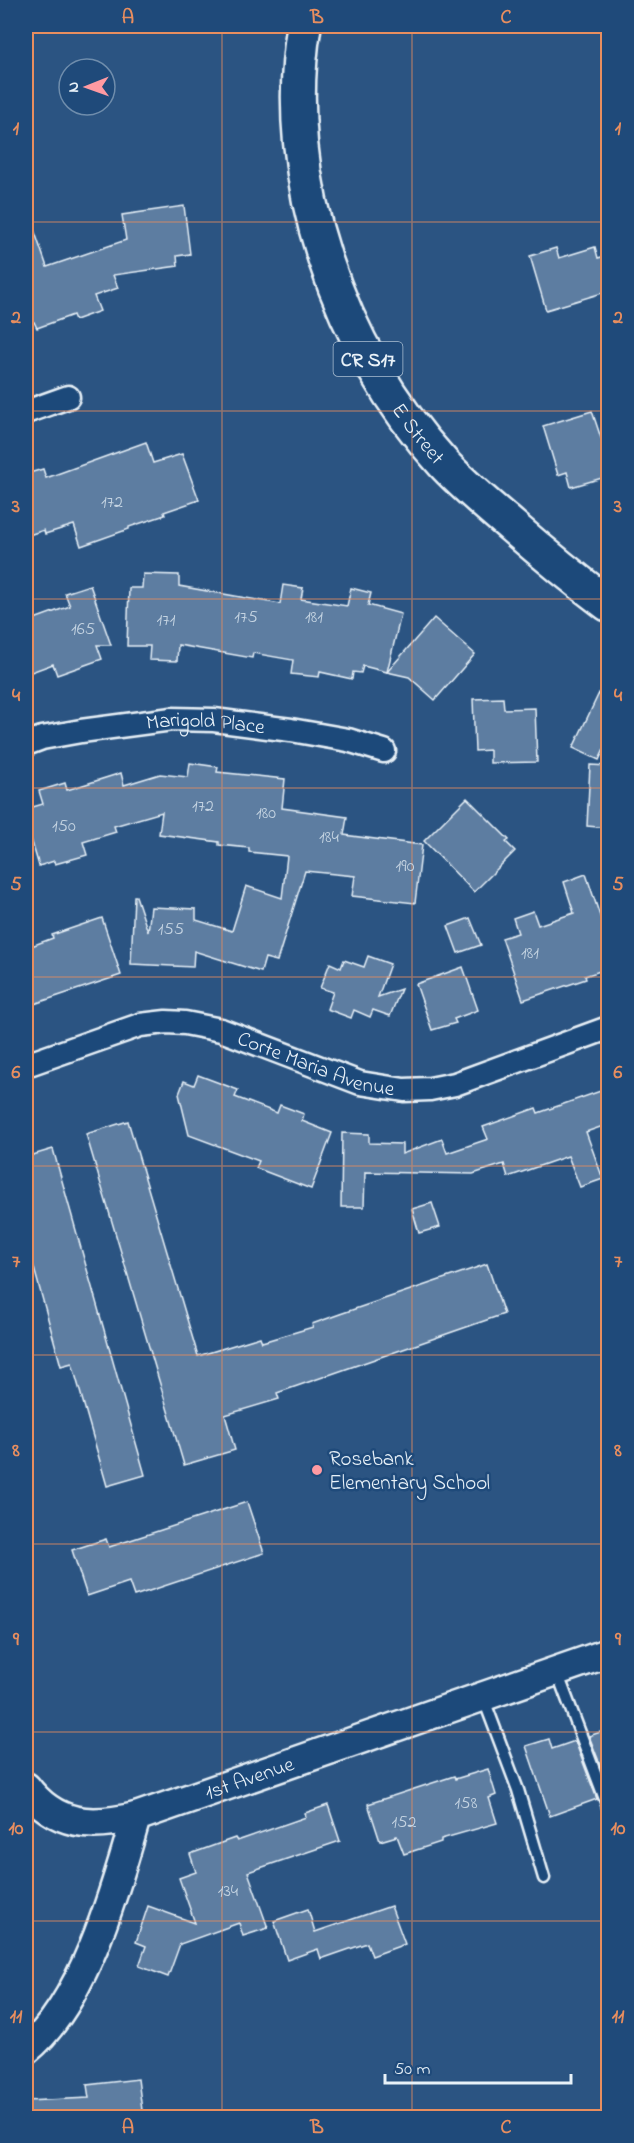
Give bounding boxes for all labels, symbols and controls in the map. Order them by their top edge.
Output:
text: A [122,4,134,33]
text: B [309,4,324,33]
text: C [501,4,512,33]
north arrow [57,57,117,117]
text: N [62,81,86,93]
text: 1 [13,115,20,144]
text: 1 [615,115,622,144]
text: 2 [10,304,21,333]
text: 2 [612,304,623,333]
road number: CR S17 [334,342,403,376]
street label: E Street [383,398,451,472]
house number: 172 [101,490,123,516]
text: 3 [11,493,20,522]
text: 3 [613,493,622,522]
house number: 175 [234,605,258,631]
house number: 181 [305,605,323,631]
house number: 171 [157,608,176,634]
house number: 165 [71,617,95,643]
text: 4 [12,682,21,711]
text: 4 [614,682,623,711]
street label: Marigold Place [144,706,267,744]
house number: 172 [192,794,214,820]
house number: 180 [256,801,276,827]
house number: 150 [52,814,76,840]
house number: 184 [319,825,340,851]
house number: 190 [396,854,415,880]
text: 5 [10,871,22,900]
text: 5 [612,871,624,900]
house number: 155 [158,917,184,943]
house number: 181 [521,941,539,967]
street label: Corte Maria Avenue [233,1025,397,1105]
text: 6 [12,1059,21,1088]
text: 6 [614,1059,623,1088]
text: 7 [12,1248,21,1277]
text: 7 [614,1248,623,1277]
text: 8 [11,1437,20,1466]
text: 8 [613,1437,622,1466]
place label: Rosebank Elementary School [329,1445,490,1501]
marker: Rosebank Elementary School [310,1463,324,1477]
text: 9 [12,1626,20,1655]
text: 9 [614,1626,622,1655]
street label: 1st Avenue [201,1750,299,1809]
house number: 158 [455,1791,478,1817]
house number: 152 [392,1810,417,1836]
text: 10 [9,1815,24,1844]
text: 10 [611,1815,626,1844]
house number: 134 [218,1879,239,1905]
text: 11 [10,2003,23,2032]
text: 11 [612,2003,625,2032]
scale bar [385,2047,571,2085]
text: 50 m [394,2057,431,2083]
text: A [122,2114,134,2143]
text: B [309,2114,324,2143]
text: C [501,2114,512,2143]

